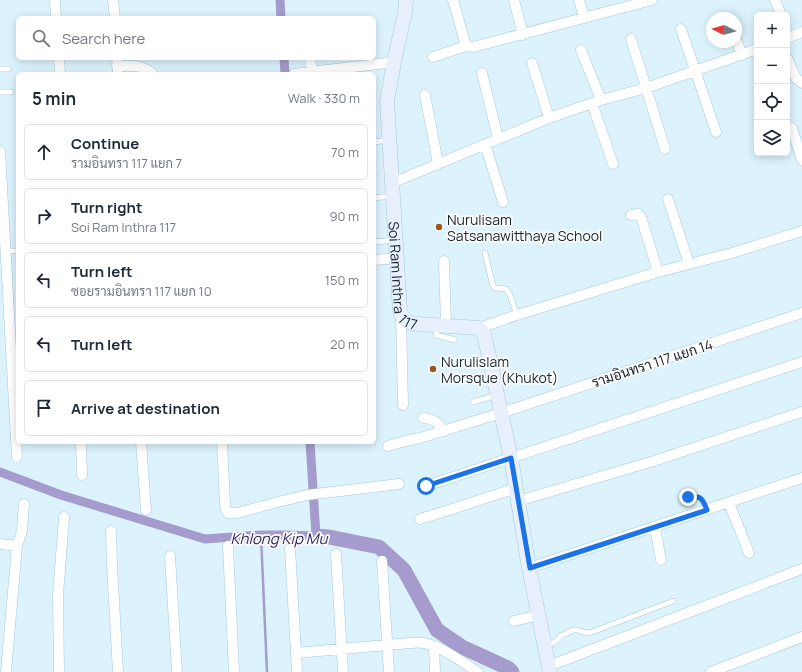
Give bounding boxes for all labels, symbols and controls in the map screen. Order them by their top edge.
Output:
north arrow [706,12,742,48]
map controls [754,12,790,156]
button: + [754,12,790,48]
search box [16,16,376,60]
icon: search [30,27,52,49]
text: Search here [62,28,145,49]
button: − [754,48,790,84]
button: locate [754,84,790,120]
text: 5 min [32,87,76,110]
text: Walk · 330 m [288,89,360,107]
button: layers [754,120,790,156]
text: Continue [71,133,139,154]
icon: ahead [33,141,55,163]
text: 70 m [331,143,359,161]
text: รามอินทรา 117 แยก 7 [71,154,182,172]
text: Turn right [71,197,142,218]
icon: right [33,205,55,227]
text: 90 m [329,207,359,225]
place label: Nurulisam Satsanawitthaya School [447,210,602,245]
text: Soi Ram Inthra 117 [71,218,176,236]
street label: Soi Ram Inthra 117 [385,221,419,333]
marker: Nurulisam Satsanawitthaya School [434,222,444,232]
text: Turn left [71,261,133,282]
icon: left [33,269,55,291]
text: 150 m [325,271,359,289]
text: ซอยรามอินทรา 117 แยก 10 [71,282,212,300]
icon: left [33,333,55,355]
text: Turn left [71,334,133,355]
street label: รามอินทรา 117 แยก 14 [589,334,715,392]
text: 20 m [330,335,359,353]
place label: Nurulislam Morsque (Khukot) [441,352,558,387]
marker: Nurulislam Morsque (Khukot) [428,364,438,374]
icon: arrive [33,397,55,419]
text: Arrive at destination [71,398,220,419]
route start [417,477,435,495]
route end [679,488,697,506]
water label: Khlong Kip Mu [231,528,328,549]

